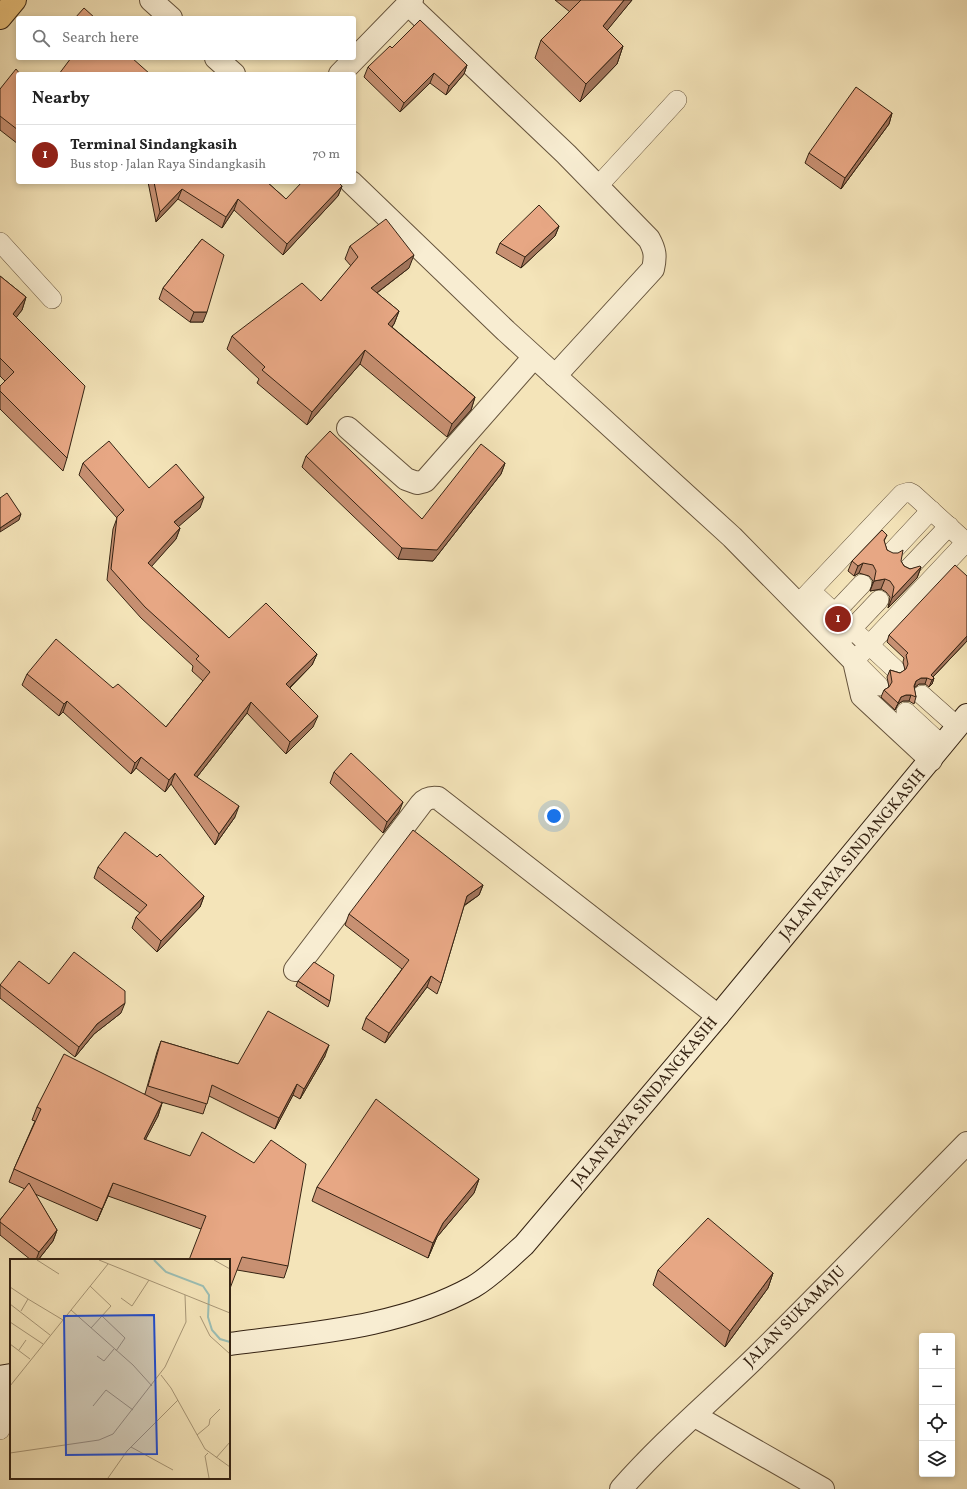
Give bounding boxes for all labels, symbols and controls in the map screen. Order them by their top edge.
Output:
search box [16,16,356,60]
icon: search [30,27,52,49]
text: Search here [62,28,139,49]
text: Nearby [32,87,90,110]
text: Terminal Sindangkasih [70,135,237,156]
text: 1 [42,146,48,164]
text: 70 m [312,146,340,164]
text: Bus stop · Jalan Raya Sindangkasih [70,156,266,174]
pin: 1 [825,604,851,634]
street label: JALAN RAYA SINDANGKASIH [775,765,931,945]
your location [544,806,564,826]
street label: JALAN RAYA SINDANGKASIH [567,1013,723,1193]
inset map [10,1259,230,1479]
street label: JALAN SUKAMAJU [739,1261,851,1373]
map controls [919,1333,955,1477]
button: + [919,1333,955,1369]
button: − [919,1369,955,1405]
button: locate [919,1405,955,1441]
button: layers [919,1441,955,1477]

